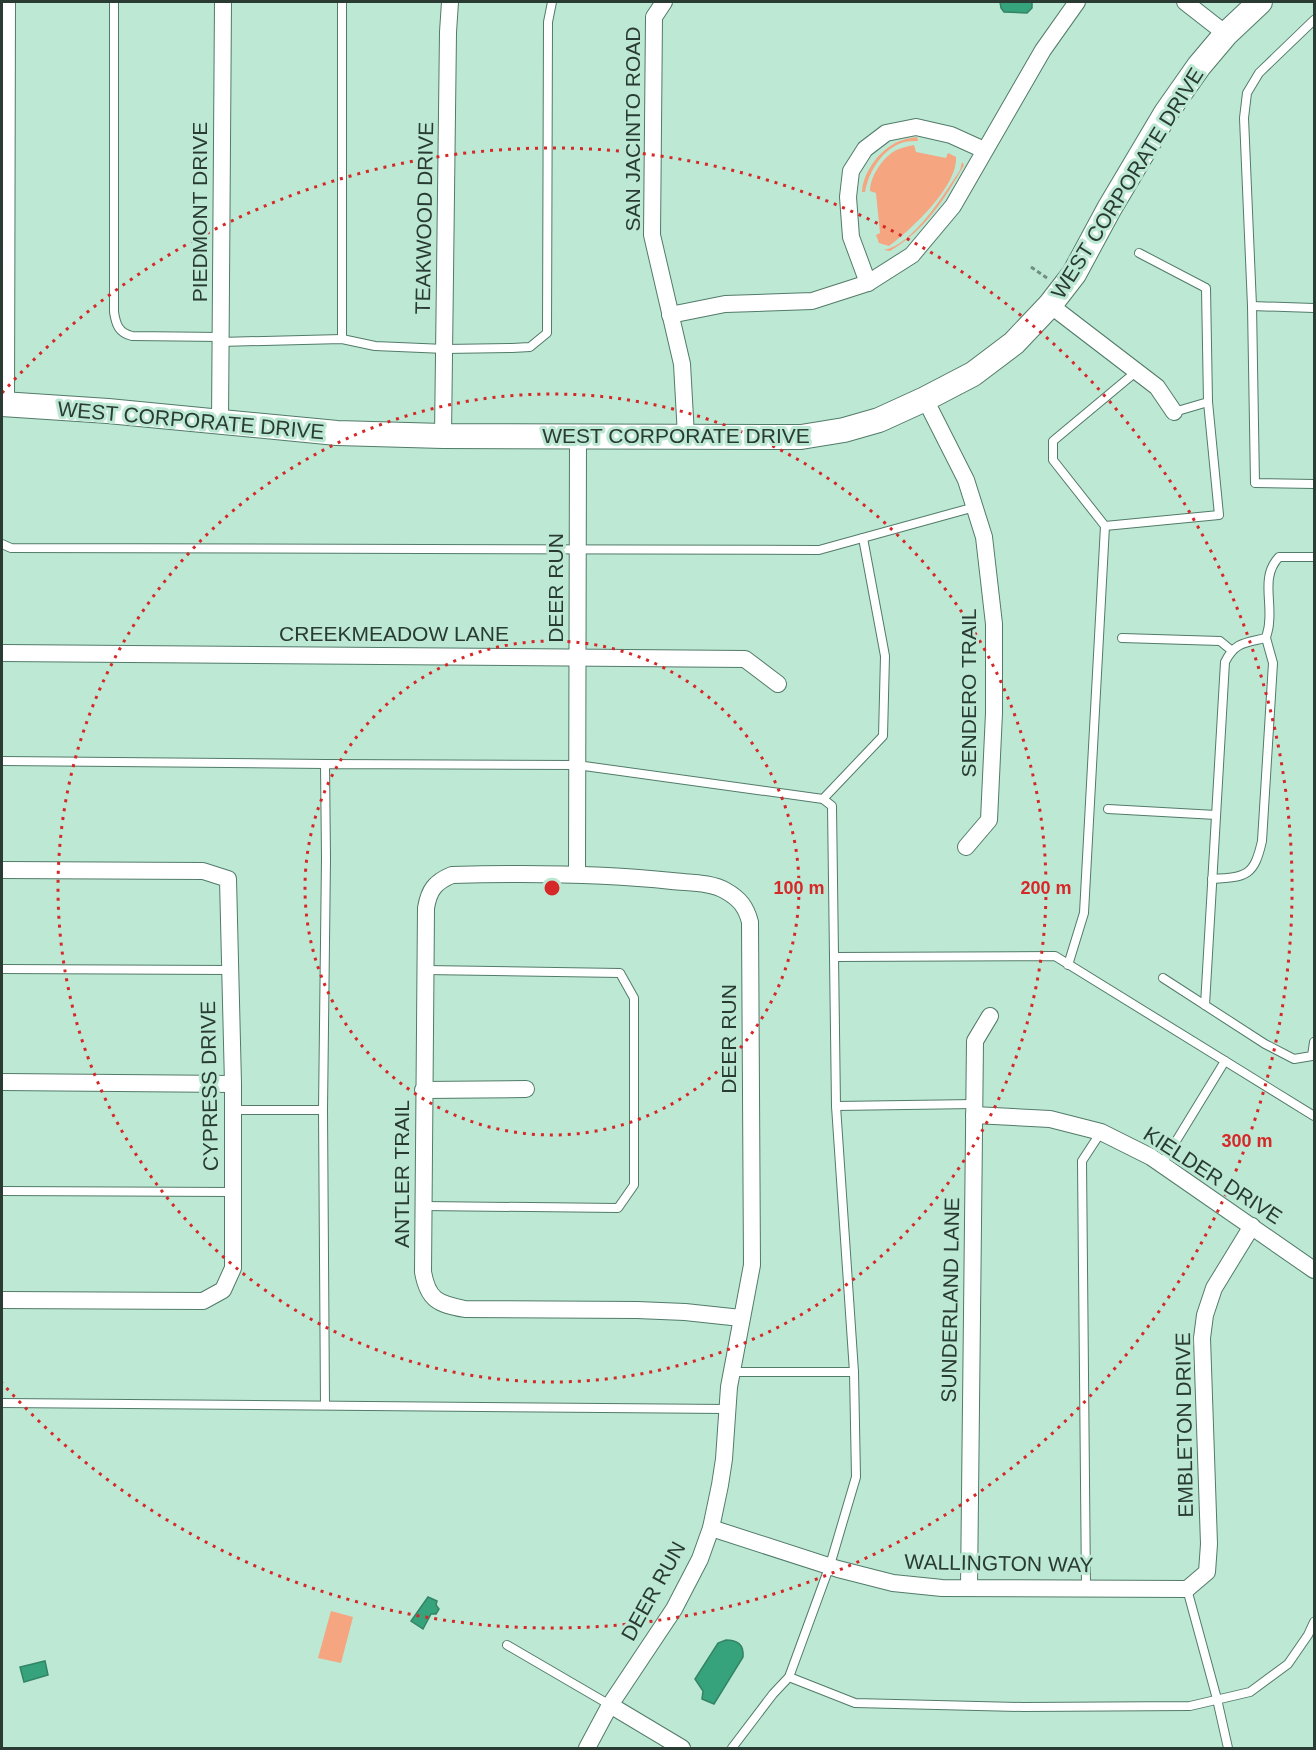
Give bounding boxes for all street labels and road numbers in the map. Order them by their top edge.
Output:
street label: SAN JACINTO ROAD [621,27,644,231]
street label: WEST CORPORATE DRIVE [1046,63,1208,303]
street label: PIEDMONT DRIVE [188,122,211,302]
street label: TEAKWOOD DRIVE [411,122,437,314]
street label: WEST CORPORATE DRIVE [57,397,325,443]
street label: WEST CORPORATE DRIVE [542,424,810,447]
street label: DEER RUN [544,533,567,643]
street label: SENDERO TRAIL [957,609,980,777]
street label: CREEKMEADOW LANE [279,622,509,645]
street label: DEER RUN [717,984,740,1094]
street label: CYPRESS DRIVE [196,1001,222,1171]
street label: ANTLER TRAIL [390,1100,413,1248]
street label: KIELDER DRIVE [1140,1122,1286,1228]
street label: SUNDERLAND LANE [937,1197,963,1403]
street label: EMBLETON DRIVE [1171,1332,1197,1518]
street label: DEER RUN [616,1537,690,1645]
street label: WALLINGTON WAY [904,1550,1094,1576]

